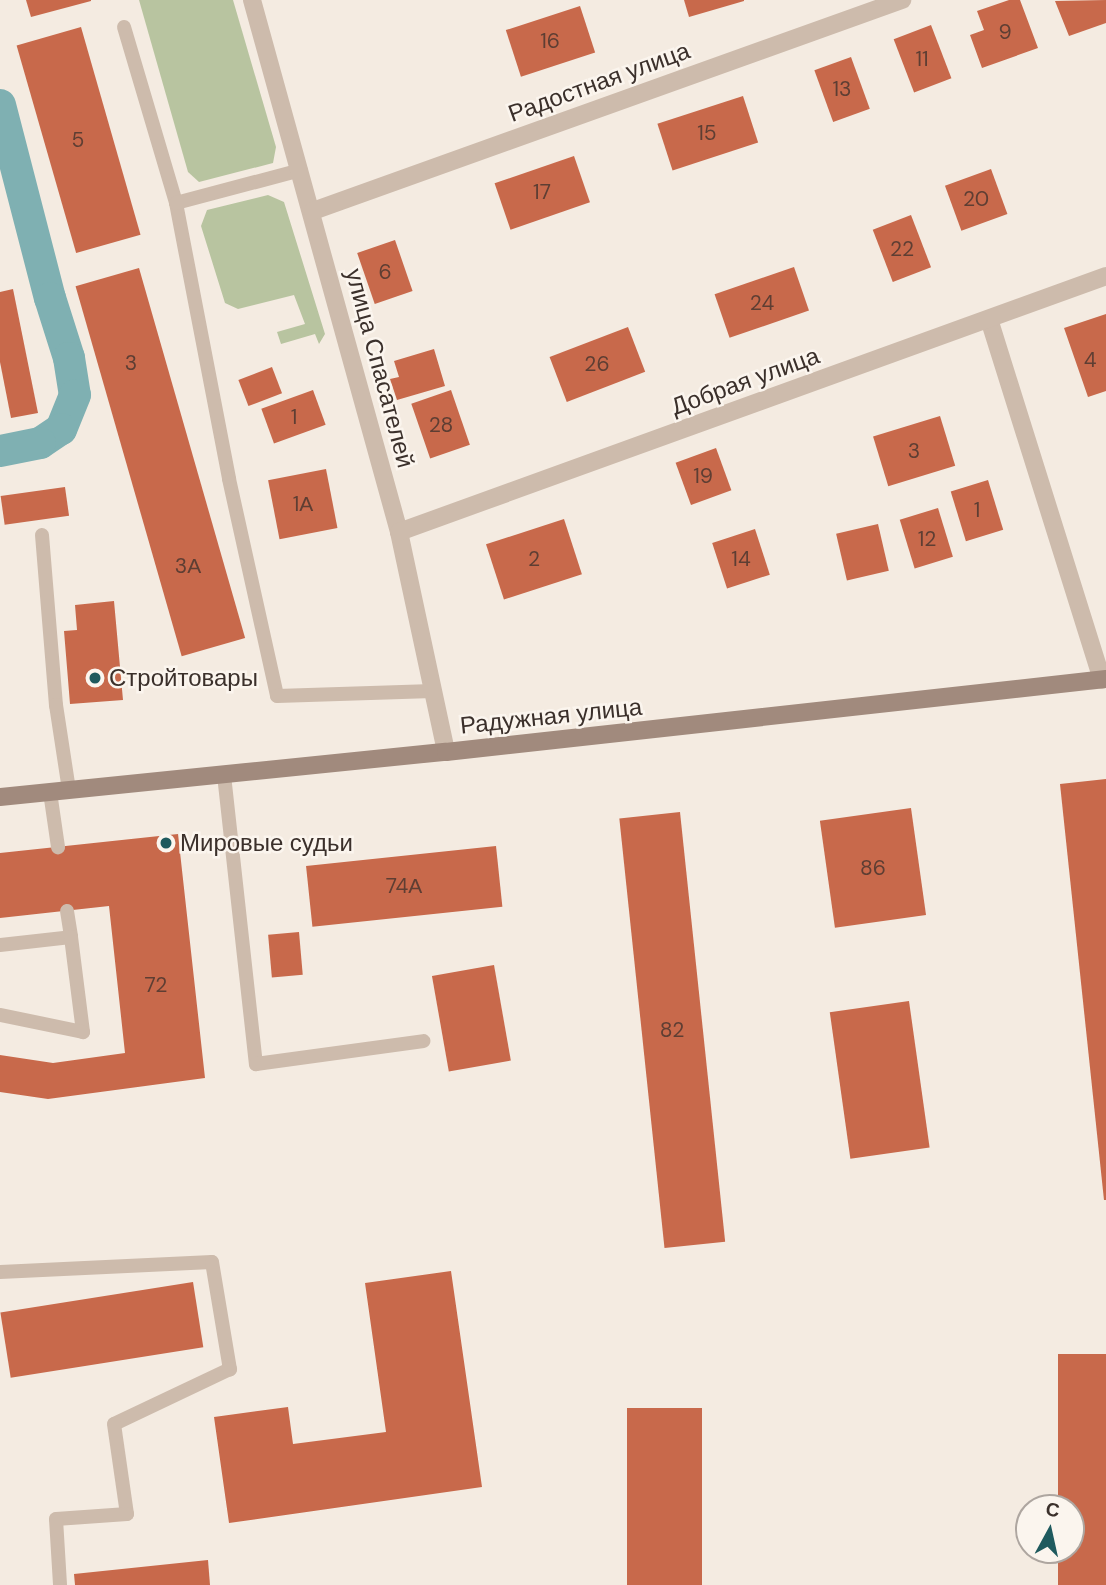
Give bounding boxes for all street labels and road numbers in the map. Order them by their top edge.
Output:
street label: Радостная улица [504,36,694,128]
street label: улица Спасателей [340,265,420,471]
street label: Добрая улица [667,341,823,421]
street label: Радужная улица [459,692,643,740]

